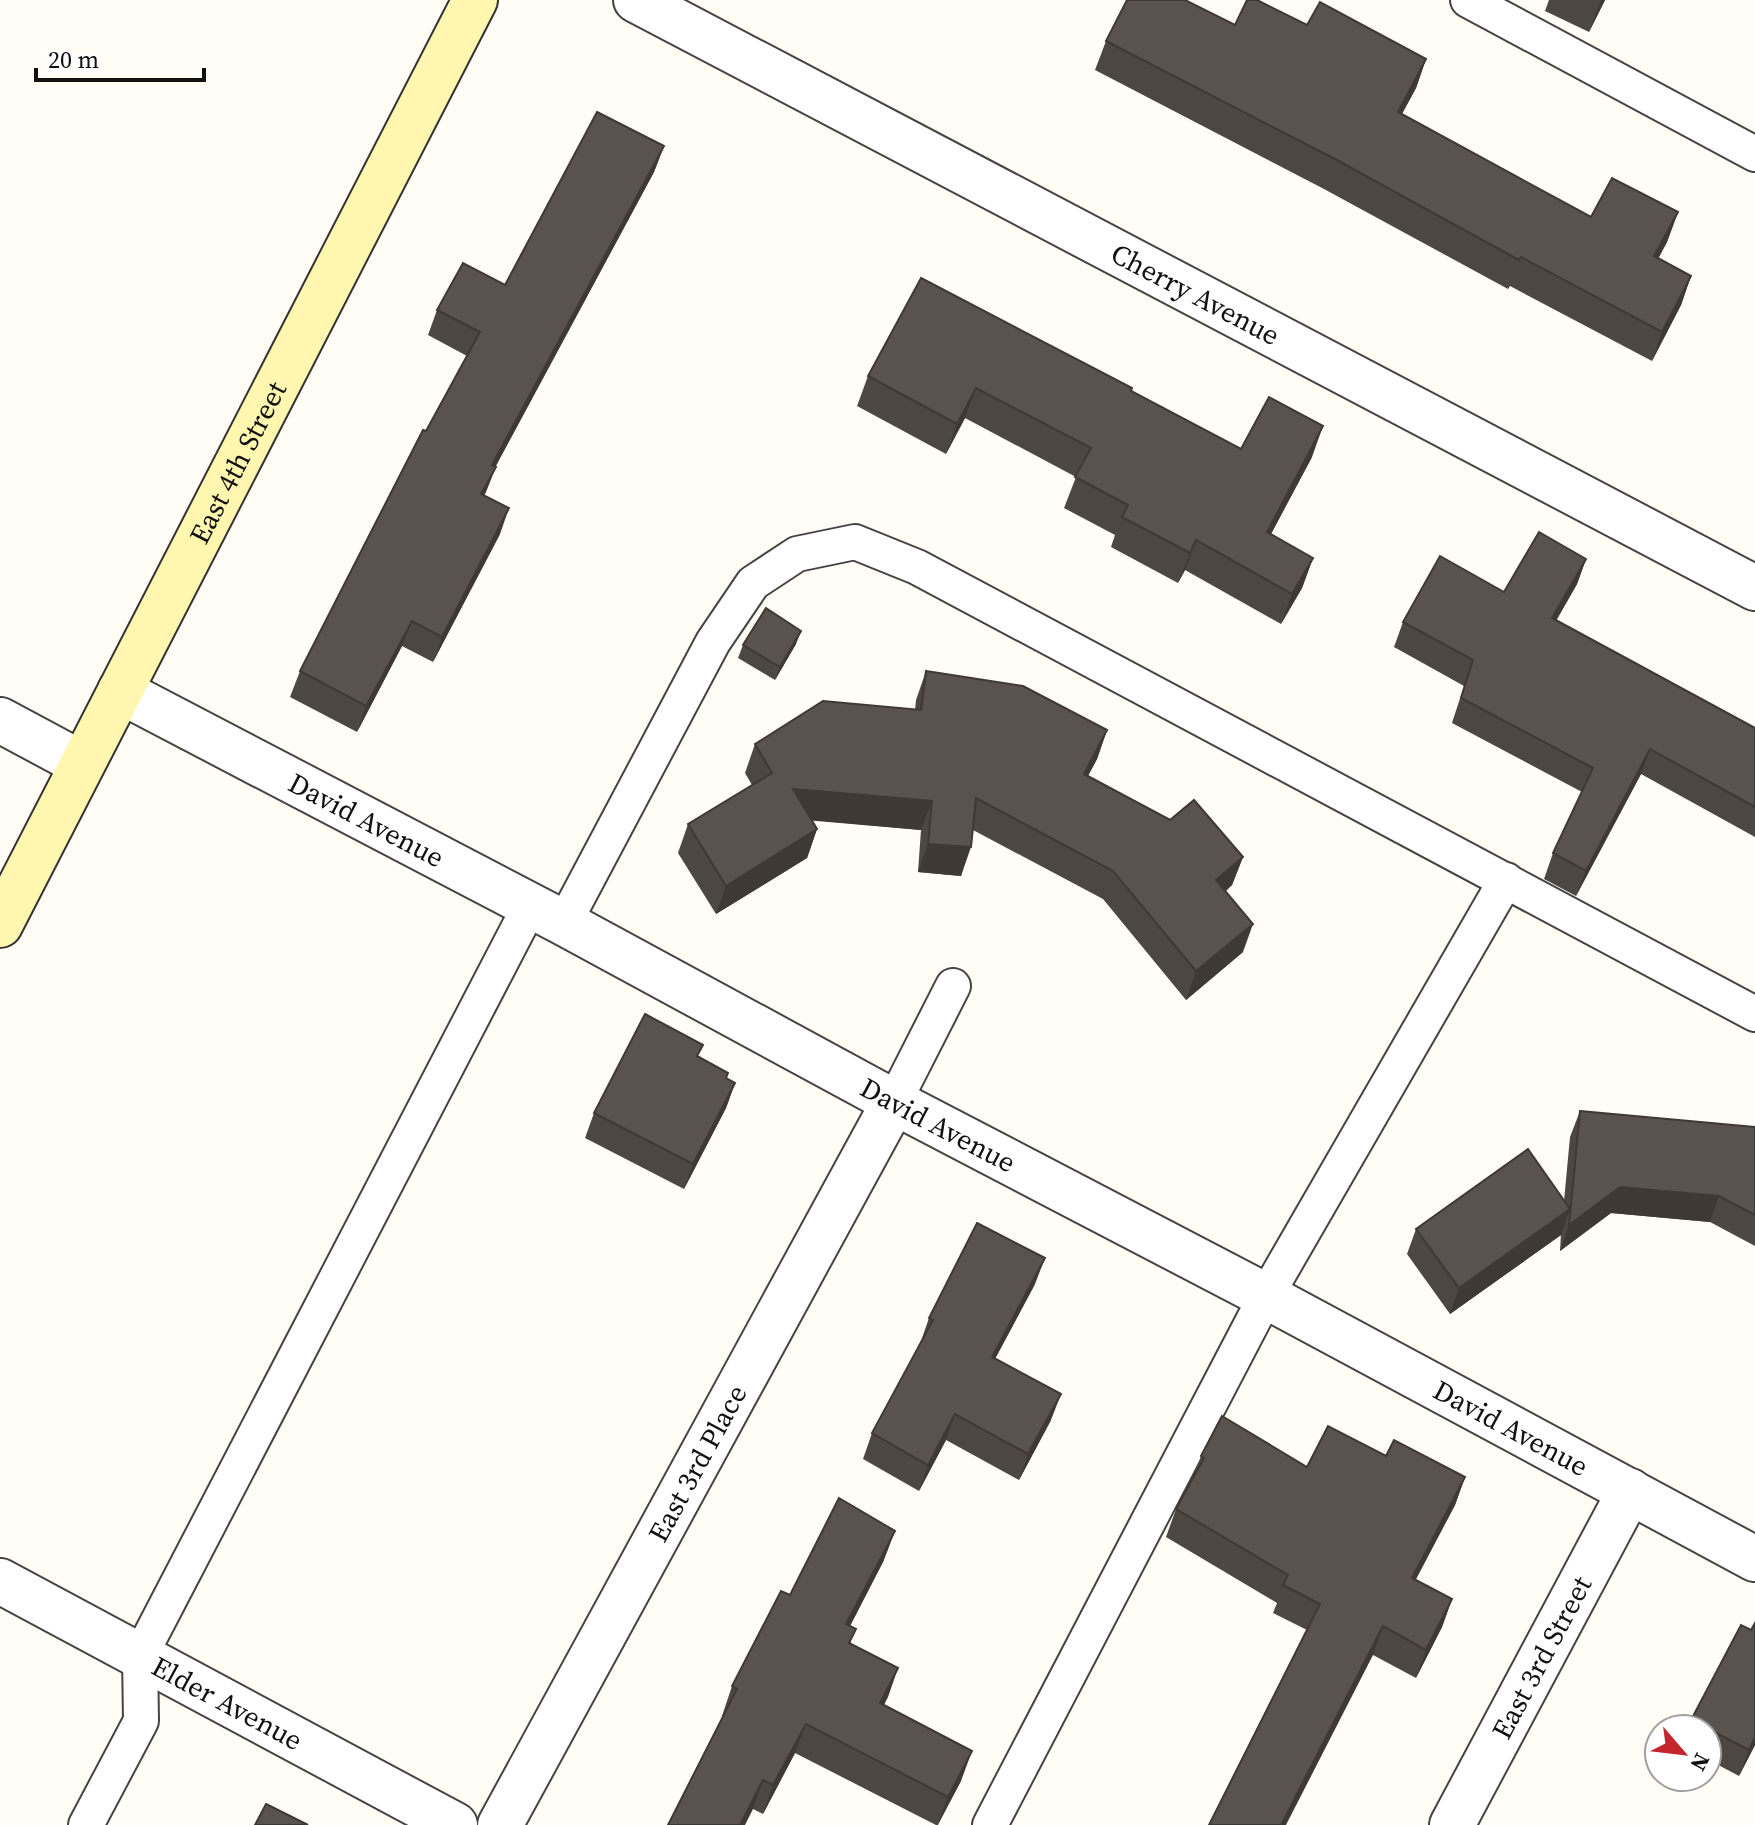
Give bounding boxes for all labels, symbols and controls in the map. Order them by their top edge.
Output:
scale bar [36,32,204,82]
text: 20 m [48,43,99,76]
street label: Cherry Avenue [1104,234,1286,354]
street label: East 4th Street [180,374,295,550]
street label: David Avenue [282,763,451,876]
street label: David Avenue [854,1068,1022,1181]
street label: David Avenue [1427,1371,1595,1485]
street label: East 3rd Place [639,1378,755,1549]
street label: East 3rd Street [1482,1568,1601,1745]
street label: Elder Avenue [145,1647,309,1759]
north arrow [1643,1713,1723,1793]
text: N [1684,1748,1718,1777]

